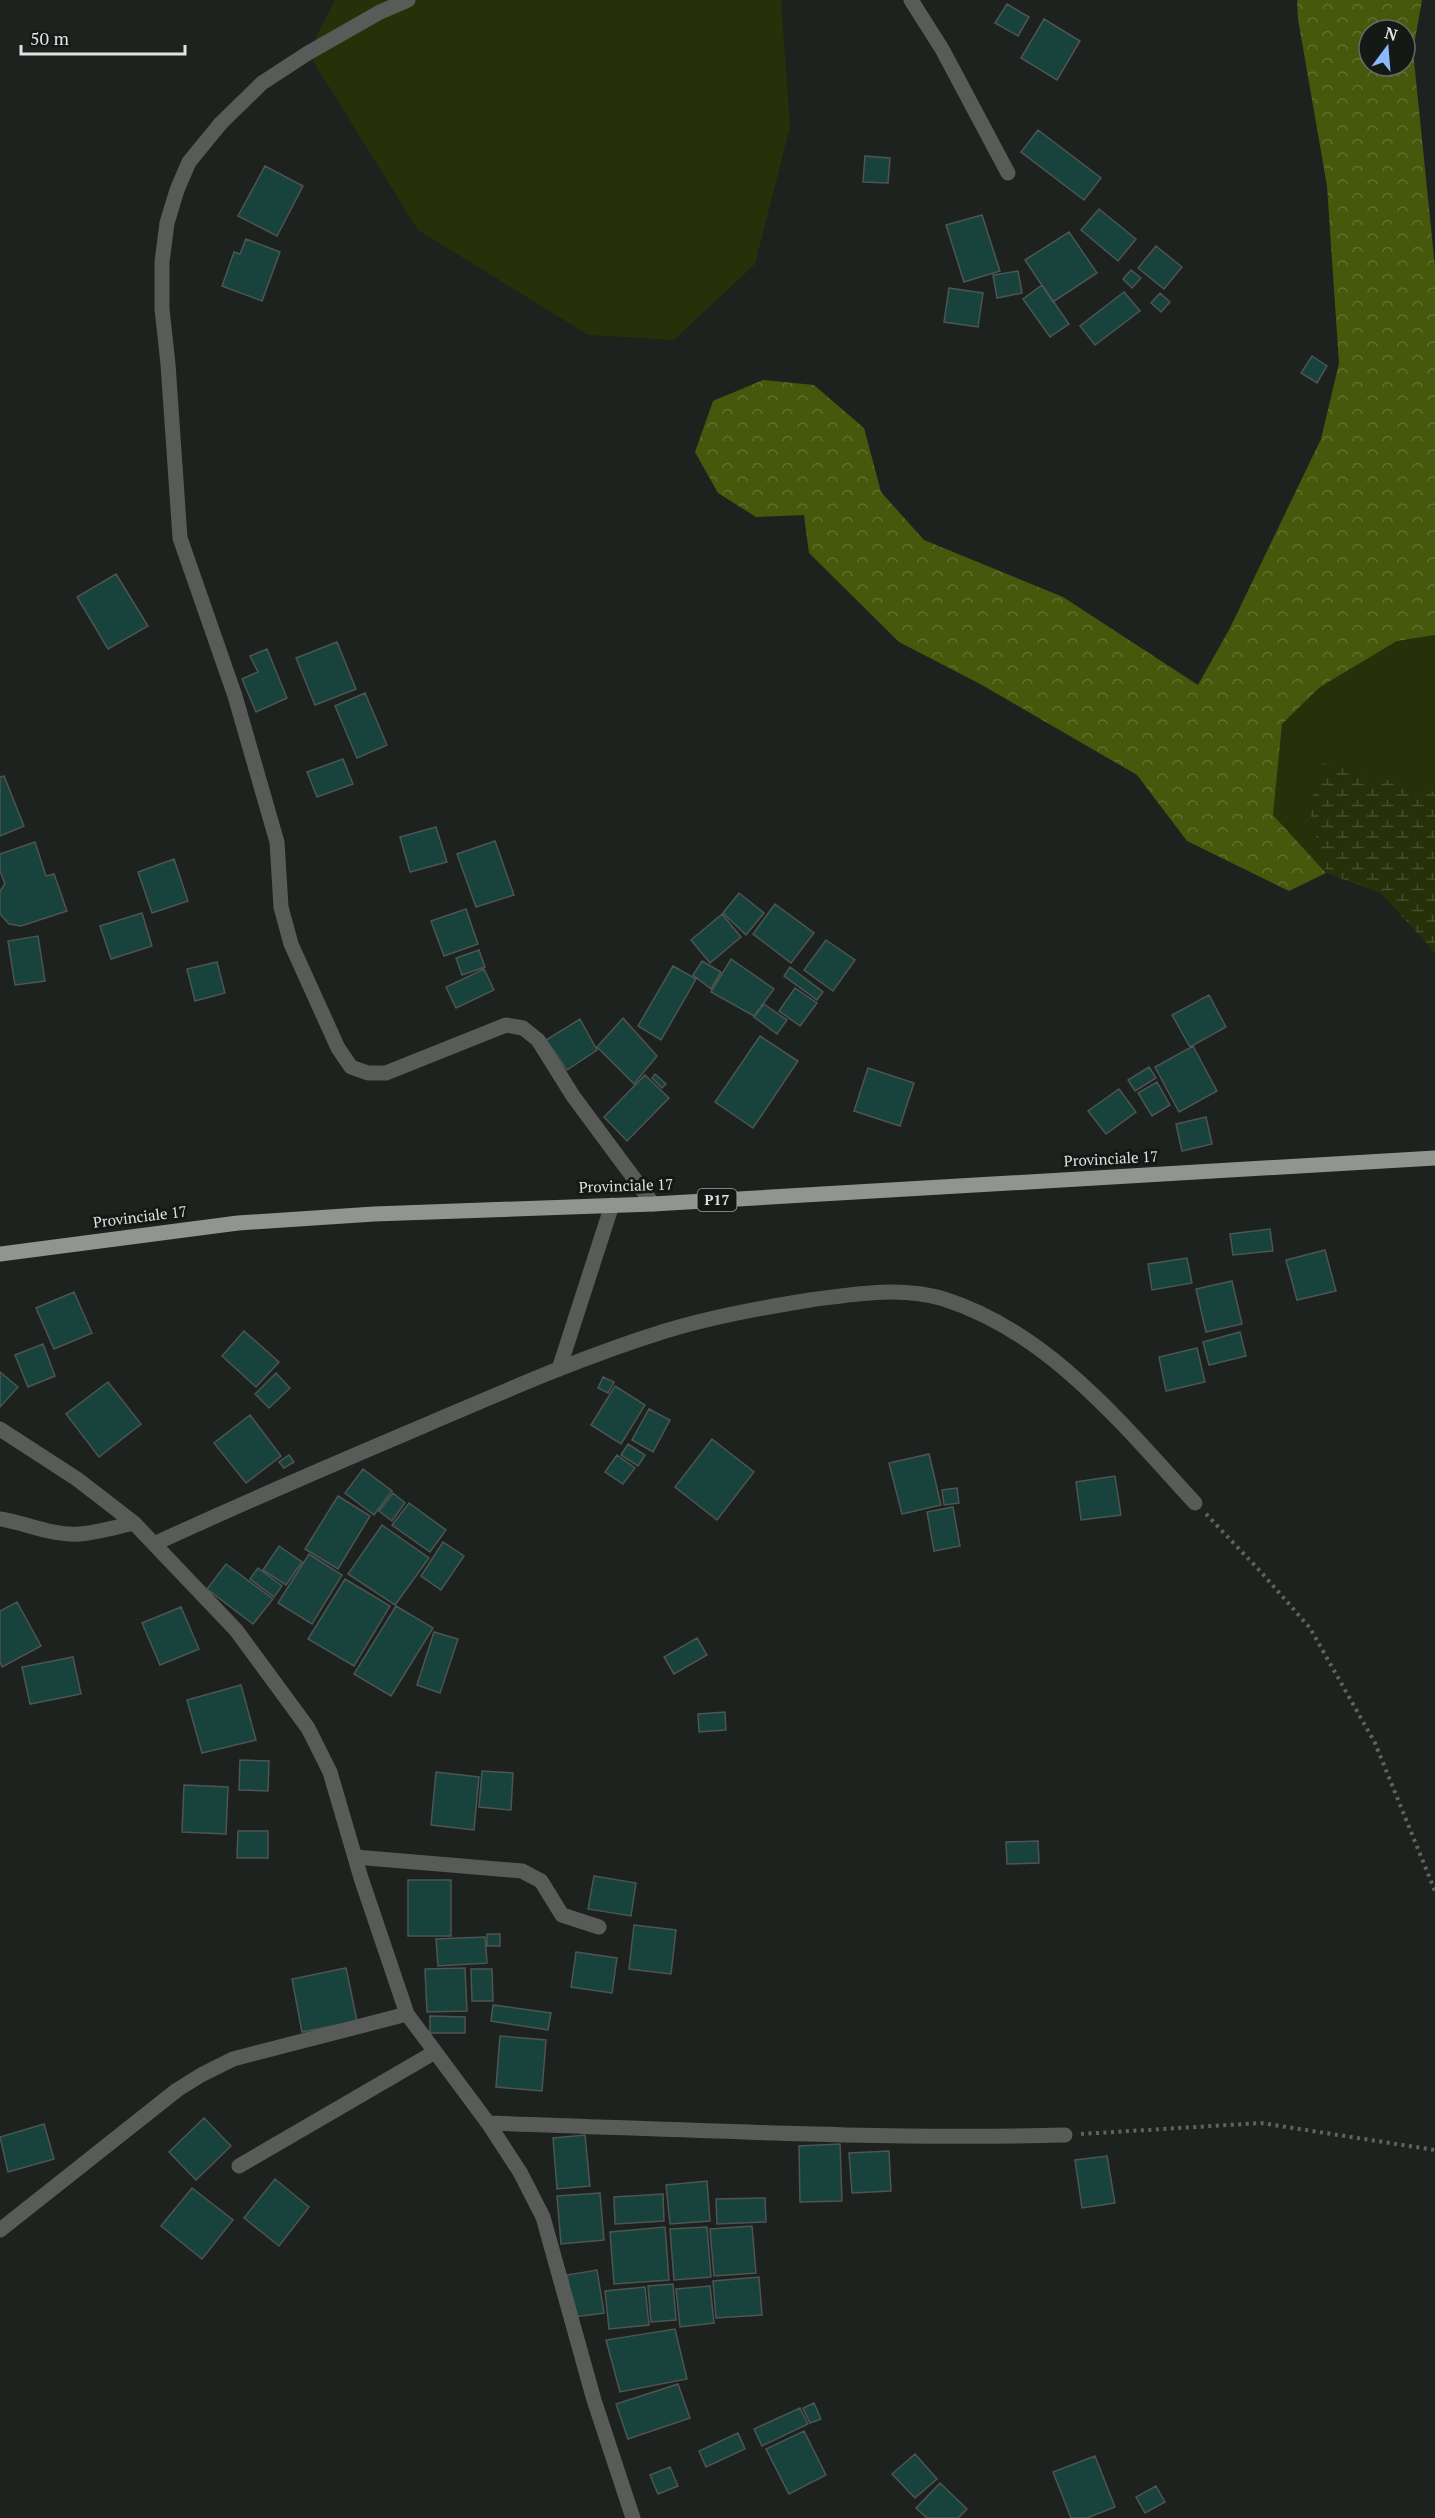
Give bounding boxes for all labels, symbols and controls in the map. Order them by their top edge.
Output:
scale bar [21,18,184,56]
north arrow [1357,18,1417,78]
text: N [1382,21,1400,46]
text: 50 m [30,26,70,50]
street label: Provinciale 17 [1063,1146,1159,1170]
street label: Provinciale 17 [578,1173,674,1197]
road number: P17 [698,1189,736,1211]
street label: Provinciale 17 [92,1200,188,1232]

